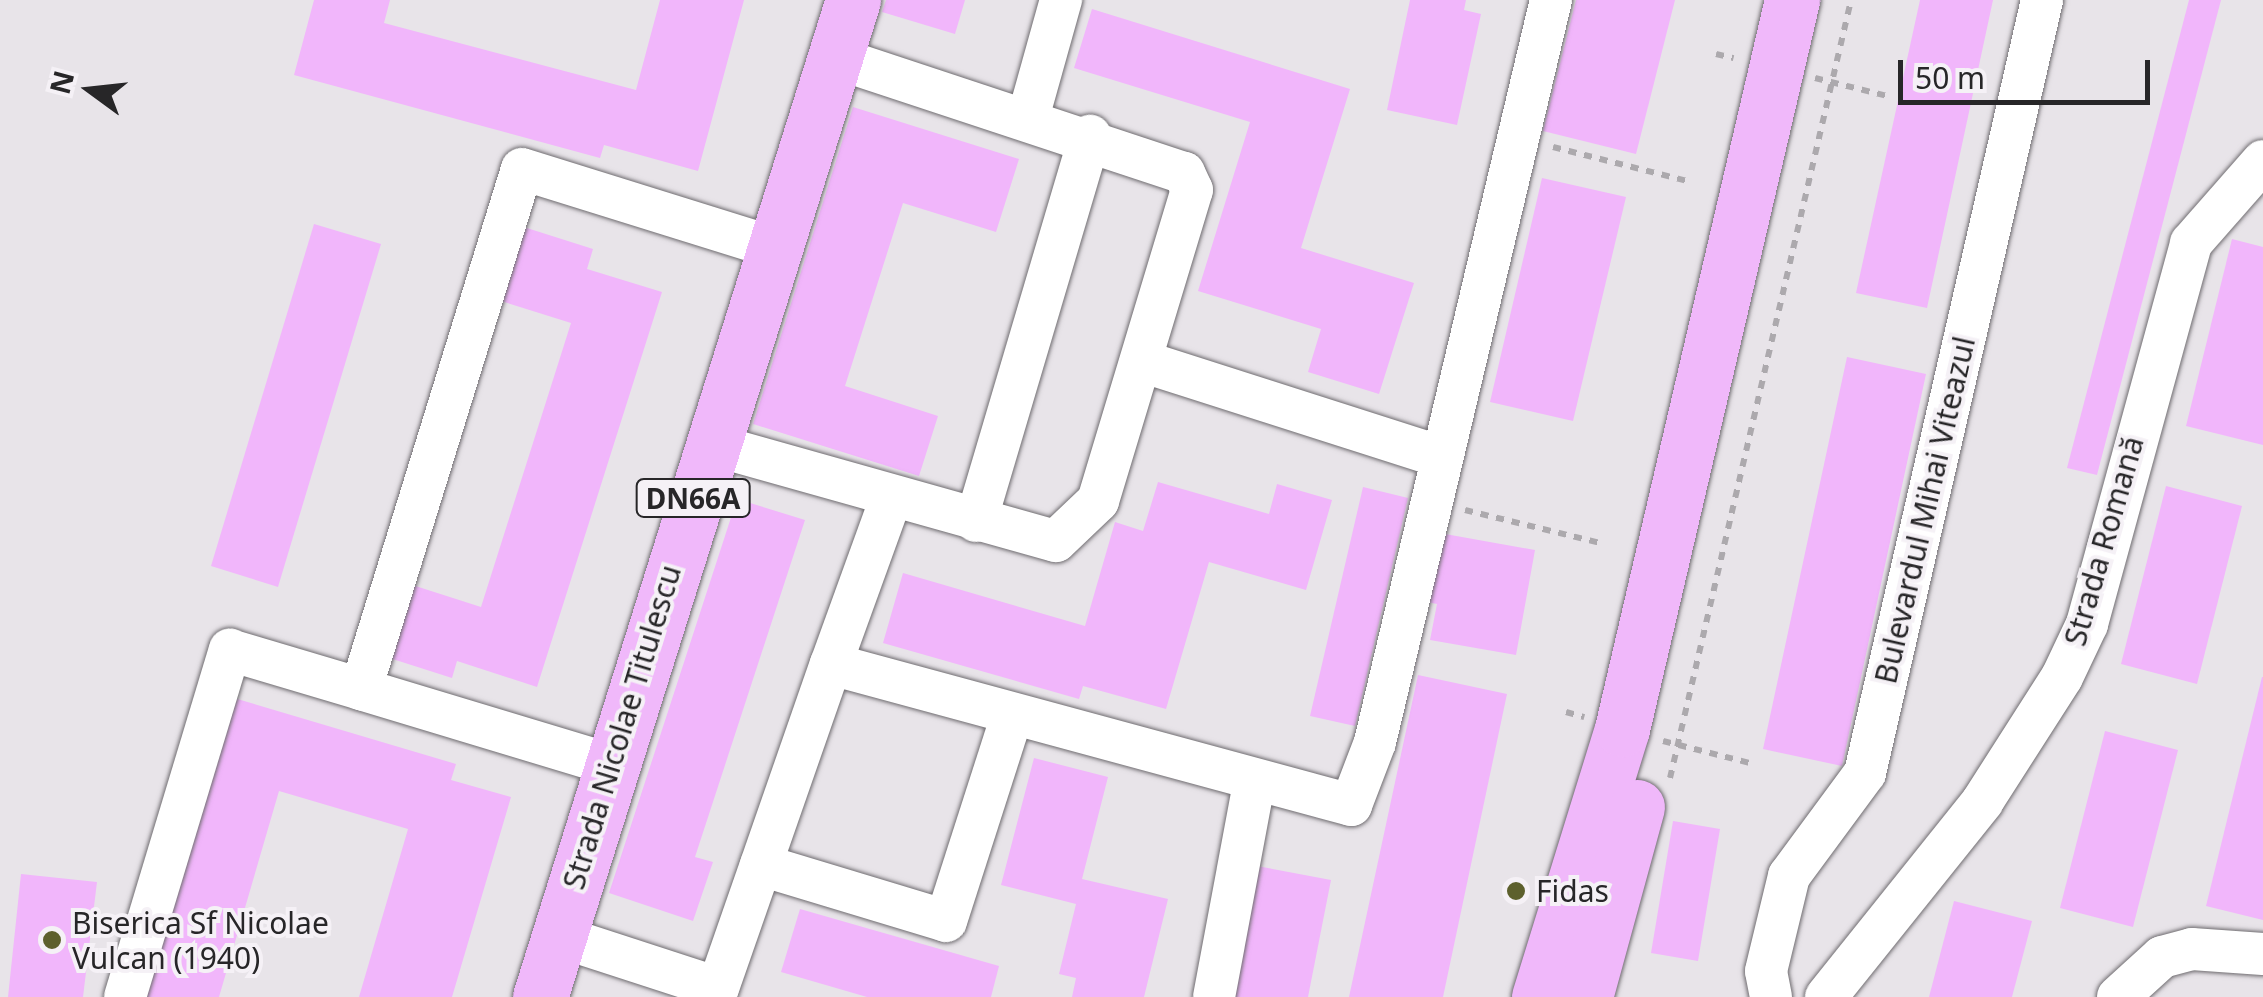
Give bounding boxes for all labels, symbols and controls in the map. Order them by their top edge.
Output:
north arrow [40,40,140,140]
scale bar [1903,40,2156,102]
text: 50 m [1915,57,1985,98]
text: N [40,66,82,98]
street label: Bulevardul Mihai Viteazul [1868,333,1982,687]
street label: Strada Romană [2057,432,2151,650]
road number: DN66A [636,475,750,521]
street label: Strada Nicolae Titulescu [556,561,688,893]
place label: Fidas [1536,873,1609,909]
marker: Fidas [1505,880,1527,902]
place label: Biserica Sf Nicolae Vulcan (1940) [72,905,329,976]
marker: Biserica Sf Nicolae Vulcan (1940) [41,929,63,951]

